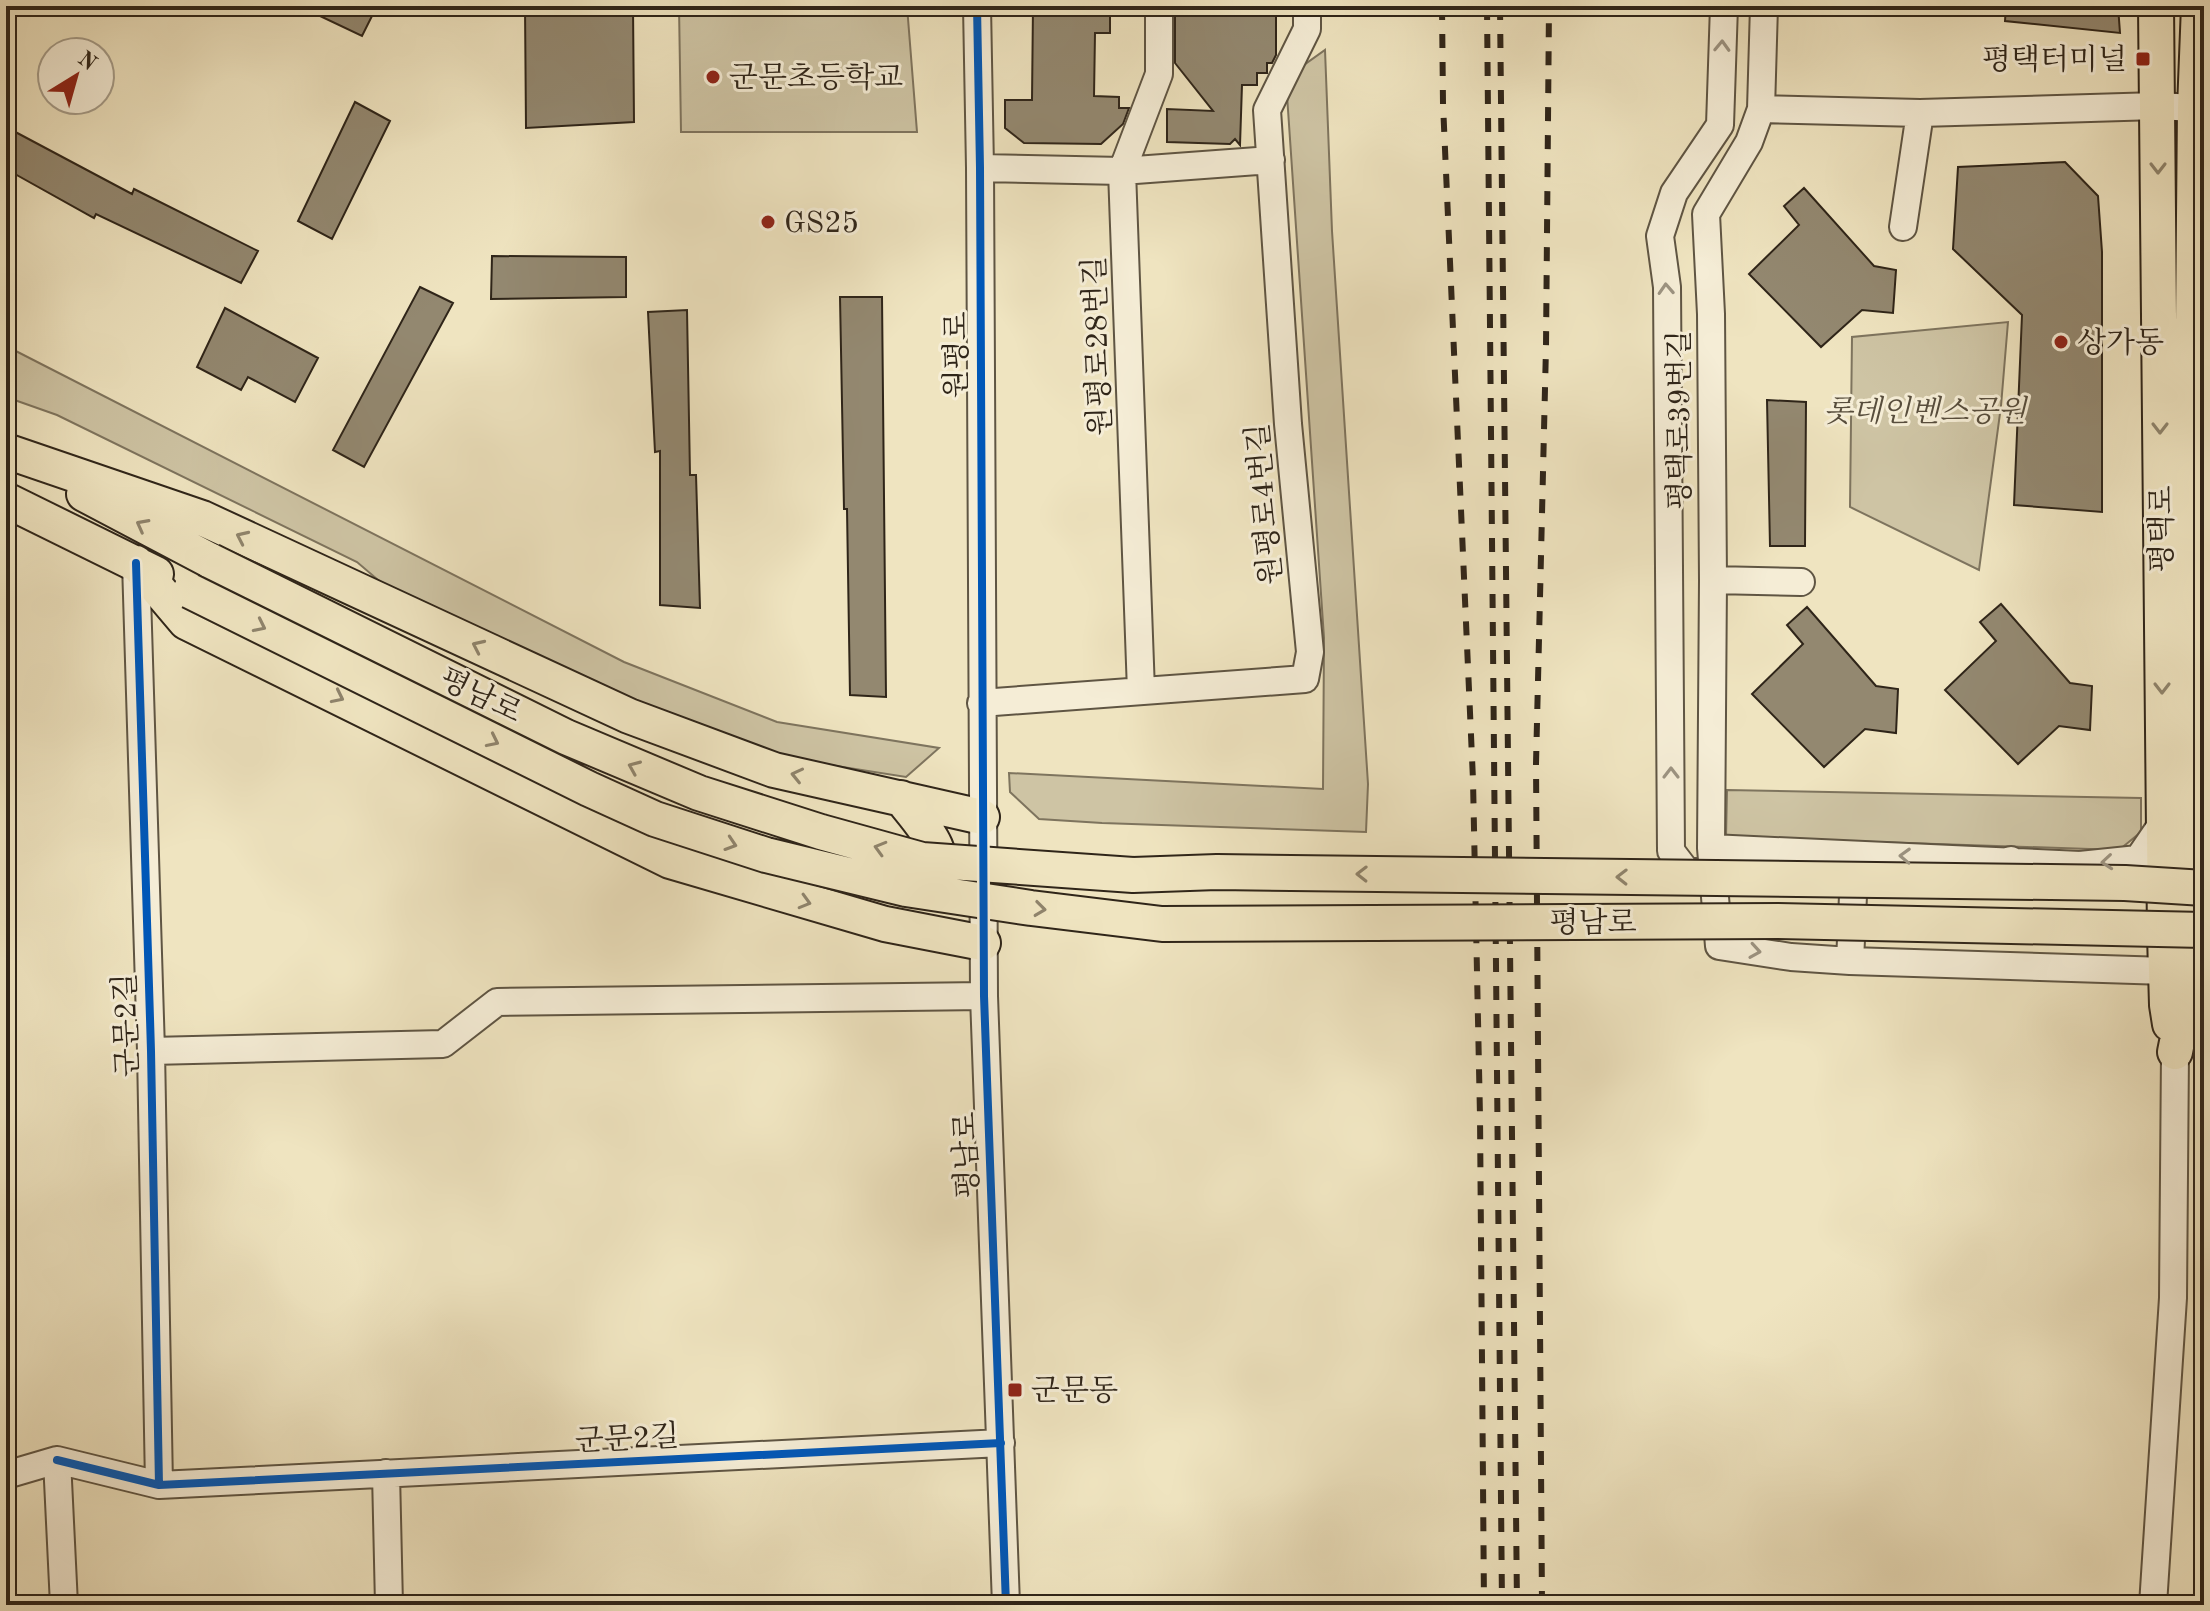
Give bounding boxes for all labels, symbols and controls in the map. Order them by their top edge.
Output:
north arrow [36,36,116,116]
one-way arrow [1714,39,1731,52]
place label: 평택터미널 [1982,44,2127,76]
text: N [73,48,100,76]
marker: 평택터미널 [2134,50,2152,68]
place label: 군문초등학교 [729,62,903,94]
marker: 군문초등학교 [704,68,722,86]
one-way arrow [2149,162,2167,175]
place label: GS25 [784,209,859,239]
marker: GS25 [759,213,777,231]
street label: 원평로28번길 [1079,256,1117,436]
one-way arrow [1658,283,1675,295]
street label: 원평로 [941,312,973,398]
place label: 상가동 [2077,327,2164,359]
street label: 평택로39번길 [1664,330,1696,510]
marker: 상가동 [2052,333,2070,351]
park label: 롯데인벤스공원 [1824,395,2028,428]
street label: 원평로4번길 [1242,422,1288,586]
one-way arrow [2151,422,2169,435]
street label: 평택로 [2146,486,2178,572]
one-way arrow [136,519,150,534]
one-way arrow [236,531,250,547]
one-way arrow [252,616,266,632]
one-way arrow [472,640,486,656]
street label: 평남로 [434,662,527,729]
one-way arrow [2154,682,2171,695]
one-way arrow [329,687,344,703]
one-way arrow [485,732,499,748]
one-way arrow [627,761,642,777]
one-way arrow [1662,766,1680,779]
one-way arrow [790,767,804,784]
one-way arrow [724,835,738,851]
one-way arrow [874,841,888,857]
one-way arrow [1898,847,1911,864]
one-way arrow [2100,853,2113,870]
one-way arrow [1355,865,1368,883]
one-way arrow [1615,868,1628,886]
one-way arrow [798,893,812,909]
one-way arrow [1033,900,1047,917]
street label: 평남로 [1550,907,1636,939]
one-way arrow [1748,942,1761,959]
street label: 군문2길 [109,972,145,1078]
street label: 평남로 [949,1111,985,1199]
place label: 군문동 [1031,1375,1118,1407]
marker: 군문동 [1006,1381,1024,1399]
street label: 군문2길 [574,1420,680,1458]

